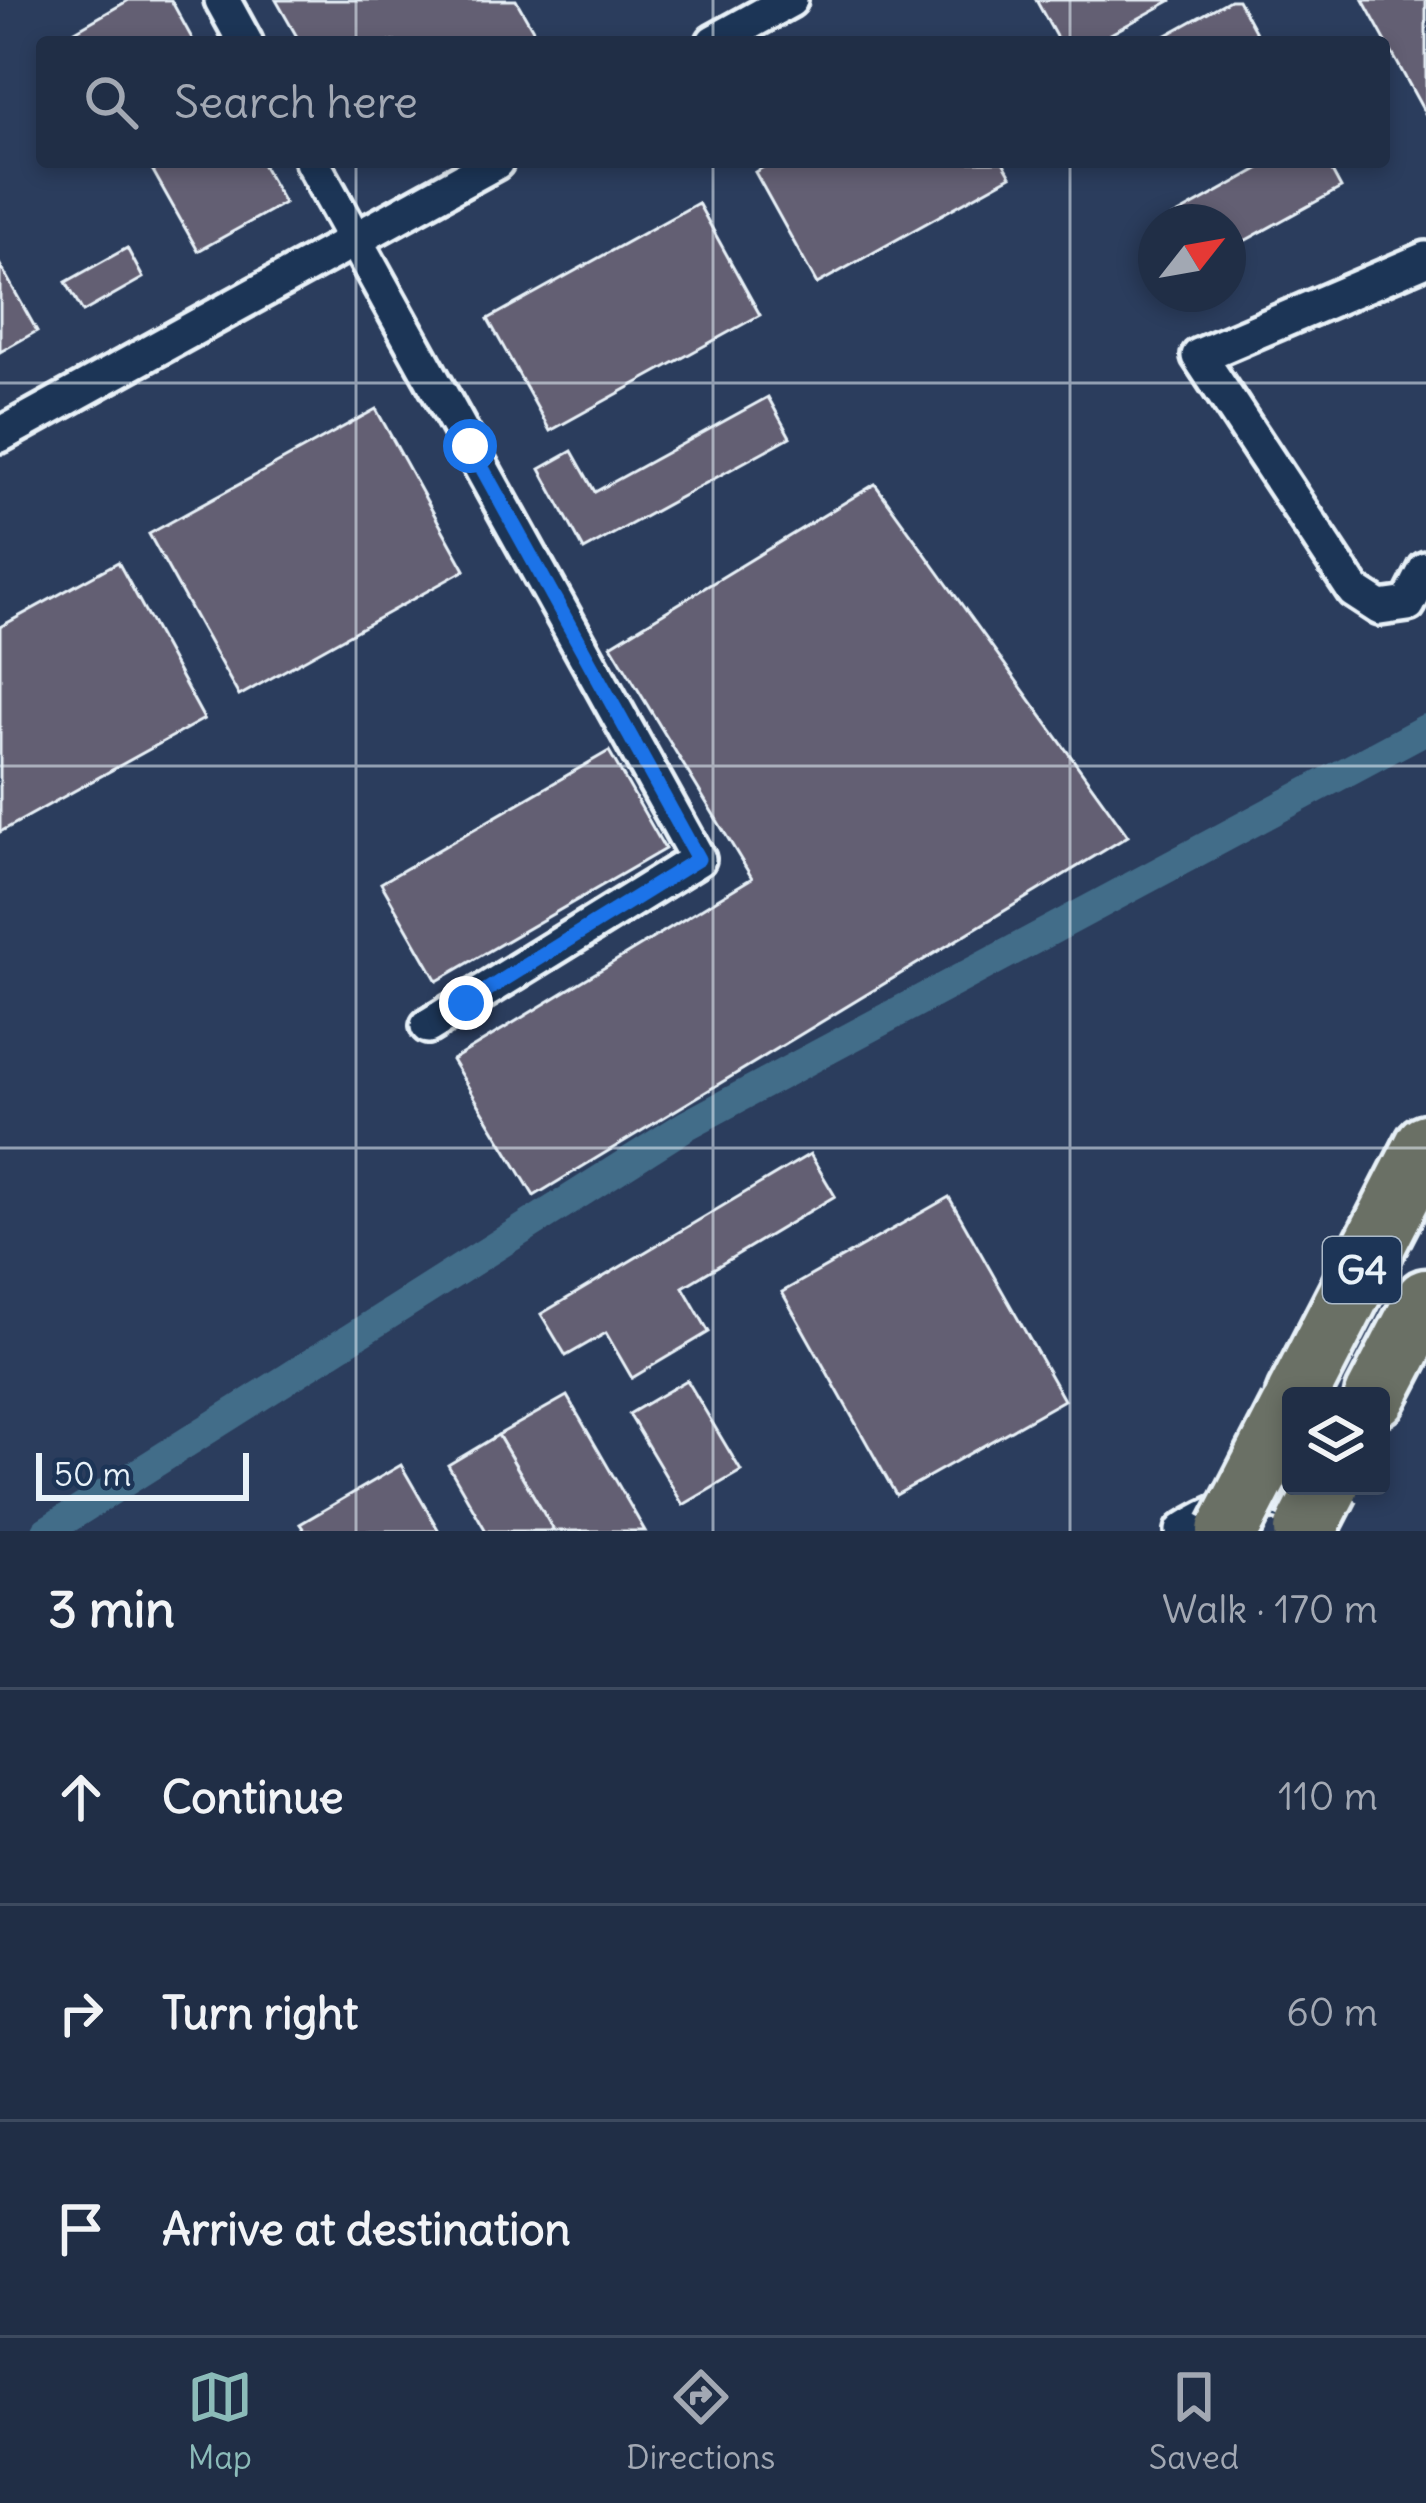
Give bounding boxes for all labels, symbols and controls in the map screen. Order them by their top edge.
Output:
search box [36,36,1390,168]
icon: search [78,69,144,135]
text: Search here [174,74,418,130]
north arrow [1138,204,1246,312]
route start [443,419,497,473]
route end [439,976,493,1030]
road number: G4 [1323,1237,1401,1303]
map controls [1282,1387,1390,1495]
button: layers [1282,1387,1390,1495]
scale bar [36,1447,249,1500]
text: 50 m [54,1453,131,1495]
text: 3 min [48,1577,175,1641]
text: Walk · 170 m [1162,1585,1378,1634]
icon: ahead [48,1764,114,1830]
text: Continue [162,1769,344,1825]
text: 110 m [1278,1772,1378,1821]
icon: right [48,1980,114,2046]
text: Turn right [162,1985,358,2041]
text: 60 m [1286,1988,1378,2037]
icon: arrive [48,2196,114,2262]
text: Arrive at destination [162,2201,571,2257]
tab: Map [187,2364,253,2478]
tab: Directions [626,2364,775,2478]
tab: Saved [1149,2364,1239,2478]

